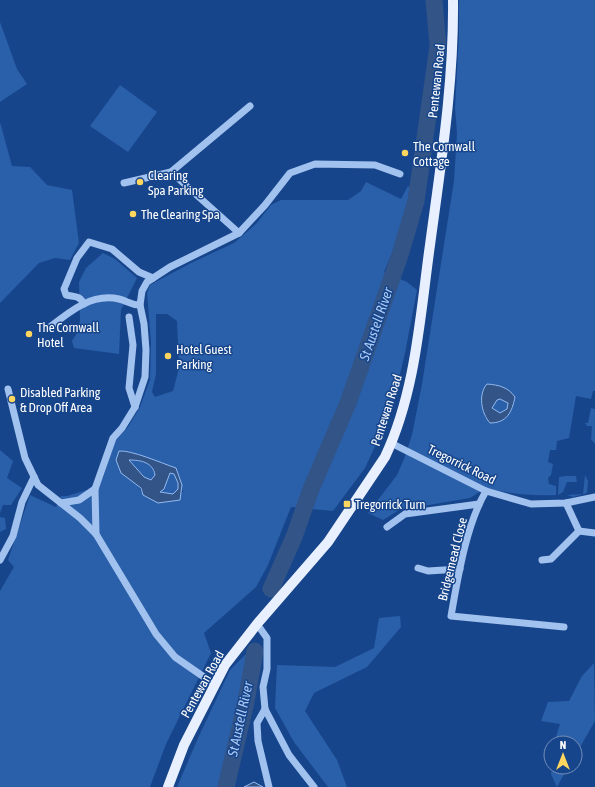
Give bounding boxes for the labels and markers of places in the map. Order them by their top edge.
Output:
place label: The Cornwall Cottage [413,139,476,169]
marker: The Cornwall Cottage [400,148,410,158]
place label: Clearing Spa Parking [148,168,204,198]
marker: Clearing Spa Parking [135,177,145,187]
place label: The Clearing Spa [141,207,220,222]
marker: The Clearing Spa [128,209,138,219]
place label: The Cornwall Hotel [37,320,100,350]
marker: The Cornwall Hotel [24,329,34,339]
place label: Hotel Guest Parking [176,342,232,372]
marker: Hotel Guest Parking [163,351,173,361]
place label: Disabled Parking & Drop Off Area [20,385,101,415]
marker: Disabled Parking & Drop Off Area [7,394,17,404]
place label: Tregorrick Turn [355,497,426,512]
marker: Tregorrick Turn [342,499,352,509]

